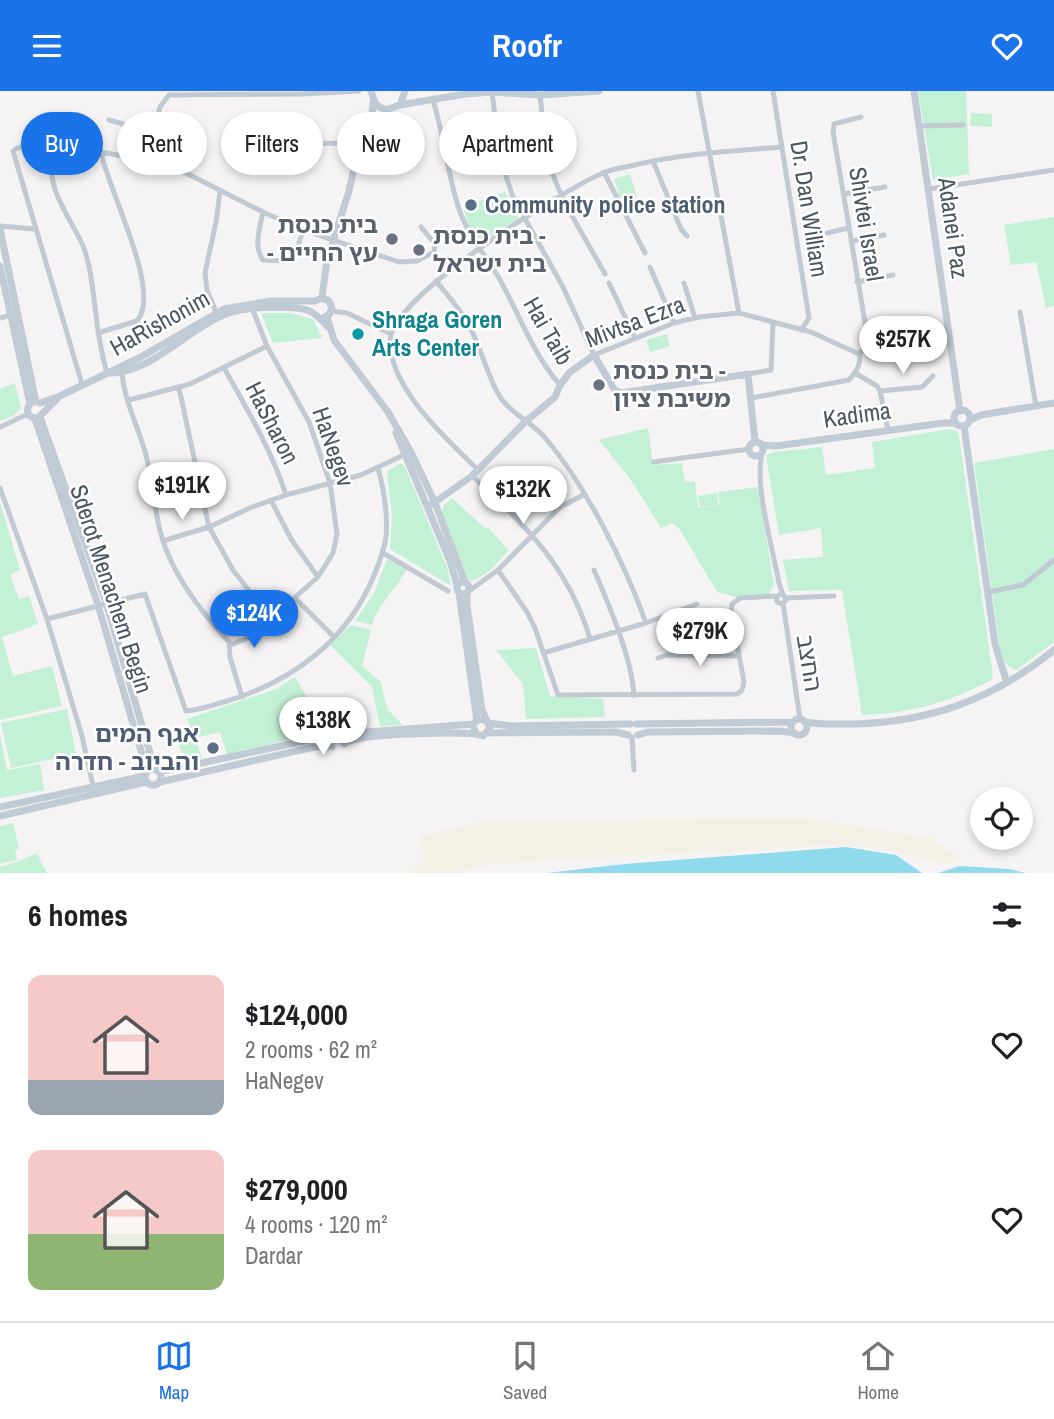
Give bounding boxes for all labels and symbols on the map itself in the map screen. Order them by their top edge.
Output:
street label: Dr. Dan William [783,138,837,279]
street label: Shivtei Israel [842,165,892,283]
street label: Adanei Paz [931,174,977,281]
place label: Community police station [485,188,726,220]
marker: Community police station [463,197,479,213]
place label: בית כנסת - עץ החיים [267,208,378,268]
place label: בית כנסת - בית ישראל [433,219,547,279]
marker: בית כנסת - עץ החיים [384,231,400,247]
marker: בית כנסת - בית ישראל [411,242,427,258]
street label: HaRishonim [104,282,215,363]
street label: Mivtsa Ezra [580,287,689,355]
street label: Hai Taib [517,291,581,370]
place label: Shraga Goren Arts Center [372,303,502,363]
pin: $257K [854,317,952,376]
marker: Shraga Goren Arts Center [350,326,366,342]
place label: בית כנסת - משיבת ציון [613,354,731,414]
street label: HaSharon [239,376,307,469]
marker: בית כנסת - משיבת ציון [591,377,607,393]
street label: Kadima [821,393,893,435]
street label: HaNegev [305,403,362,491]
pin: $191K [133,463,231,522]
pin: $132K [474,467,572,526]
street label: Sderot Menachem Begin [63,480,161,697]
pin: $124K [205,591,303,650]
pin: $279K [651,609,749,668]
street label: החצב [790,632,830,694]
pin: $138K [274,697,372,757]
place label: אגף המים והביוב - חדרה [55,717,199,777]
marker: אגף המים והביוב - חדרה [205,740,221,756]

